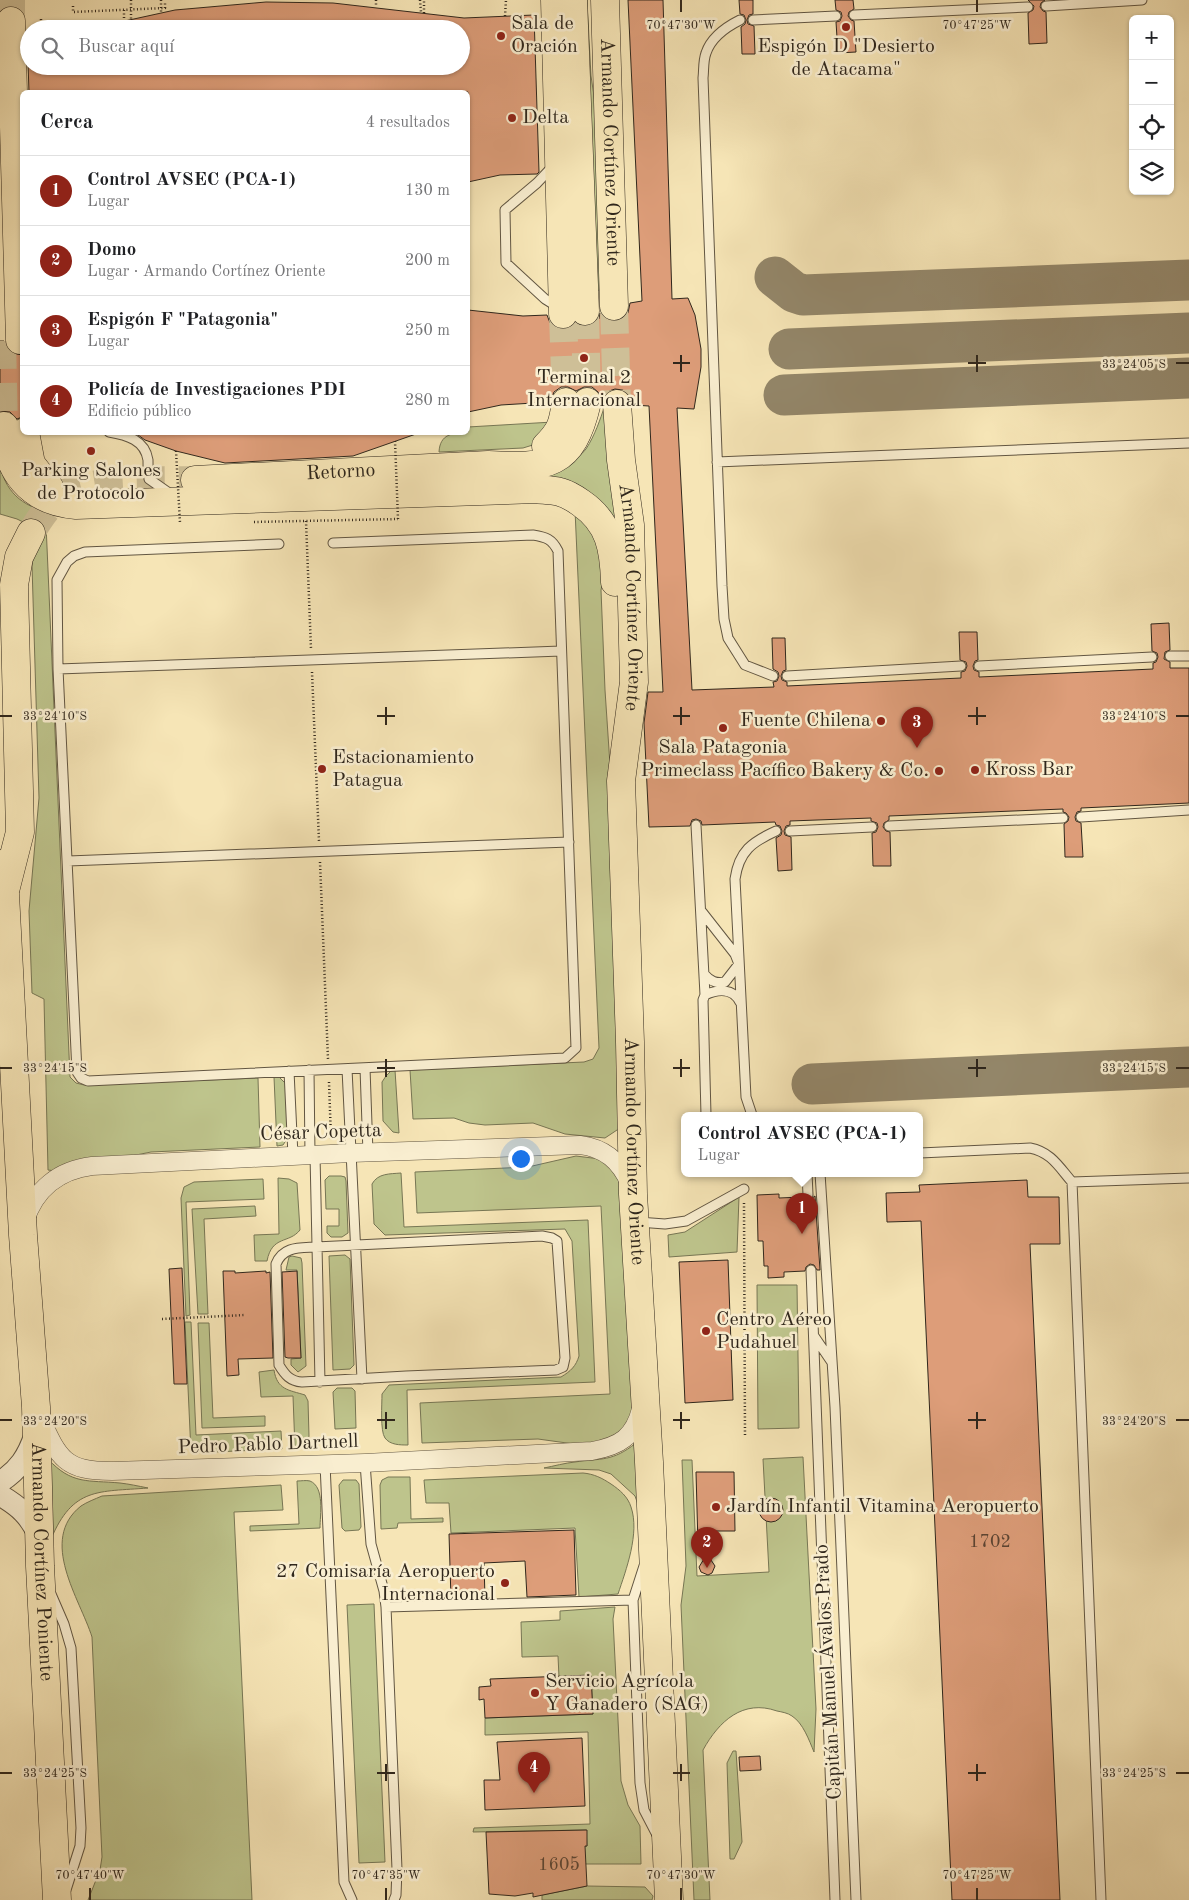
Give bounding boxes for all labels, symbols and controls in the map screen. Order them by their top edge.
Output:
place label: Sala de Oración [511,14,578,57]
map controls [1129,15,1174,195]
button: + [1129,15,1174,60]
text: 70°47'25"W [942,19,1012,32]
search box [20,20,470,75]
text: 70°47'30"W [646,20,716,32]
marker: Espigón D "Desierto de Atacama" [840,21,852,33]
marker: Sala de Oración [495,30,507,42]
icon: search [38,34,66,62]
place label: Espigón D "Desierto de Atacama" [757,37,935,80]
text: Buscar aquí [78,38,174,57]
street label: Armando Cortínez Oriente [596,38,623,266]
button: − [1129,60,1174,105]
button: locate [1129,105,1174,150]
place label: Delta [522,108,569,128]
text: Cerca [40,112,93,133]
marker: Delta [506,112,518,124]
text: 4 resultados [366,115,450,131]
button: layers [1129,150,1174,195]
text: Control AVSEC (PCA-1) [87,171,296,190]
text: 1 [51,183,61,199]
text: 130 m [405,183,450,199]
text: Lugar [87,194,129,210]
text: Domo [87,241,136,260]
text: 2 [51,253,61,269]
text: 200 m [405,253,450,269]
text: Lugar · Armando Cortínez Oriente [87,264,325,280]
text: Espigón F "Patagonia" [87,311,278,330]
text: 3 [51,323,61,339]
text: 250 m [405,323,450,339]
text: Lugar [87,334,129,350]
marker: Terminal 2 Internacional [578,352,590,364]
text: 33°24'05"S [1102,358,1166,371]
place label: Terminal 2 Internacional [527,368,641,411]
text: Policía de Investigaciones PDI [87,381,346,400]
text: 4 [51,393,61,409]
text: 280 m [405,393,450,409]
text: Edificio público [87,404,191,420]
marker: Parking Salones de Protocolo [85,445,97,457]
place label: Parking Salones de Protocolo [21,461,161,504]
street label: Retorno [306,461,376,484]
street label: Armando Cortínez Oriente [614,482,644,712]
pin: 3 [901,707,933,748]
text: 33°24'10"S [23,711,87,723]
place label: Fuente Chilena [740,711,871,731]
text: 33°24'10"S [1102,711,1166,723]
marker: Fuente Chilena [875,715,887,727]
marker: Sala Patagonia Primeclass Pacífico [717,722,729,734]
place label: Sala Patagonia Primeclass Pacífico [640,738,806,781]
place label: Estacionamiento Patagua [332,748,474,791]
place label: Kross Bar [985,760,1073,780]
place label: Bakery & Co. [811,761,929,781]
marker: Estacionamiento Patagua [316,763,328,775]
marker: Kross Bar [969,764,981,776]
marker: Bakery & Co. [933,765,945,777]
street label: Armando Cortínez Oriente [620,1037,647,1266]
text: 33°24'15"S [23,1062,87,1075]
text: 33°24'15"S [1102,1062,1166,1075]
popup [681,1112,923,1177]
street label: César Copetta [260,1121,382,1145]
text: Control AVSEC (PCA-1) [698,1125,906,1144]
your location [508,1146,534,1172]
text: Lugar [698,1148,740,1164]
pin: 1 [786,1193,818,1234]
place label: Centro Aéreo Pudahuel [716,1310,832,1353]
marker: Centro Aéreo Pudahuel [700,1325,712,1337]
text: 33°24'20"S [23,1416,87,1428]
text: 33°24'20"S [1102,1416,1166,1428]
street label: Pedro Pablo Dartnell [177,1432,359,1458]
street label: Armando Cortínez Poniente [27,1442,56,1682]
place label: Jardín Infantil Vitamina Aeropuerto [726,1497,1039,1517]
marker: Jardín Infantil Vitamina Aeropuerto [710,1501,722,1513]
pin: 2 [691,1527,723,1568]
house number: 1702 [969,1533,1011,1551]
street label: Capitán Manuel Ávalos Prado [809,1544,846,1801]
place label: 27 Comisaría Aeropuerto Internacional [276,1562,495,1605]
marker: 27 Comisaría Aeropuerto Internacional [499,1577,511,1589]
place label: Servicio Agrícola Y Ganadero (SAG) [545,1672,709,1715]
marker: Servicio Agrícola Y Ganadero (SAG) [529,1687,541,1699]
pin: 4 [518,1752,550,1793]
text: 33°24'25"S [23,1767,87,1780]
text: 33°24'25"S [1102,1767,1166,1780]
house number: 1605 [538,1856,580,1874]
text: 70°47'35"W [351,1869,421,1882]
text: 70°47'25"W [942,1869,1012,1882]
text: 70°47'40"W [55,1870,125,1882]
text: 70°47'30"W [646,1870,716,1882]

